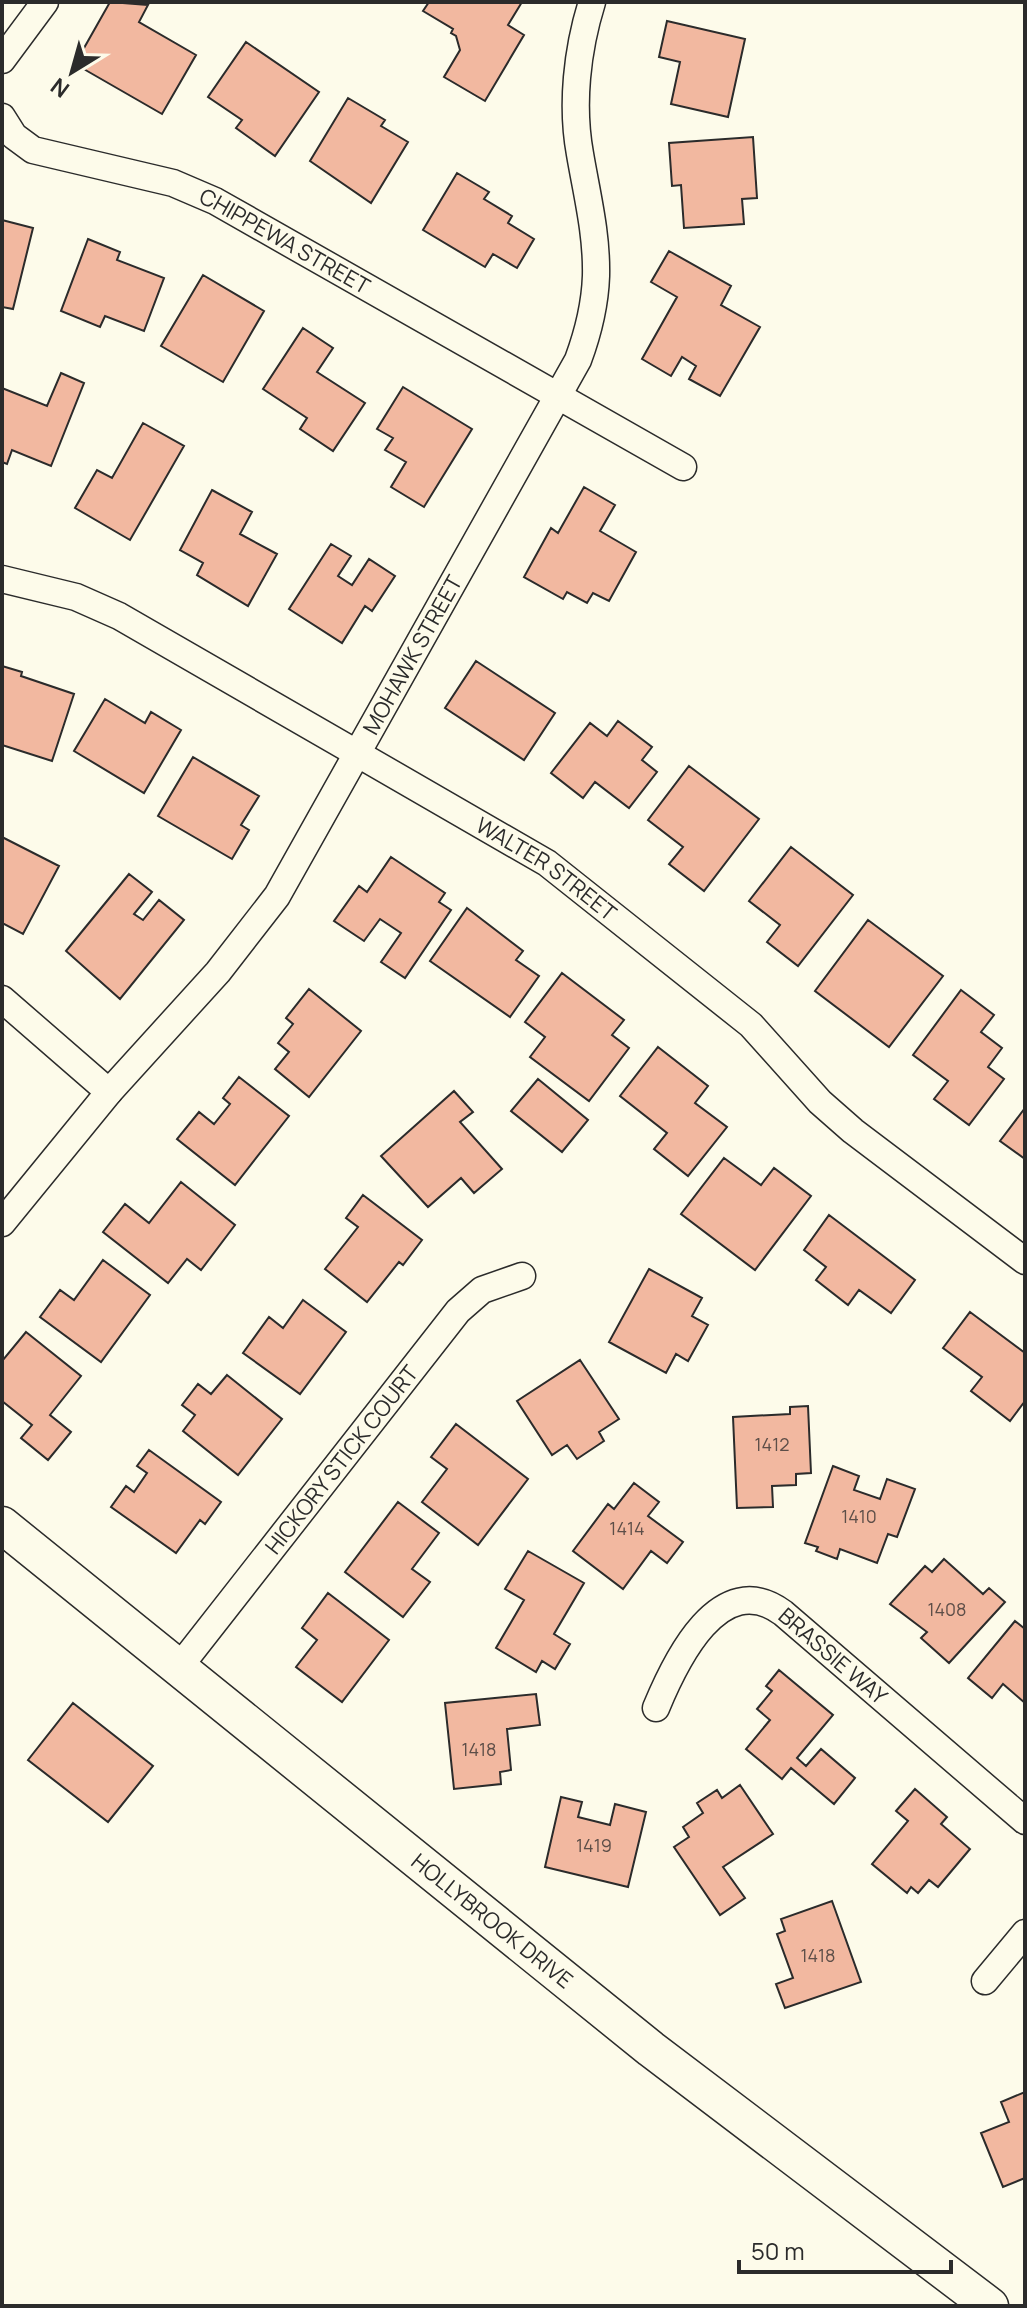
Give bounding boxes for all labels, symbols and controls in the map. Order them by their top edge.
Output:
north arrow [32,32,112,112]
text: N [45,71,75,105]
street label: CHIPPEWA STREET [195,181,375,301]
street label: MOHAWK STREET [356,570,469,740]
street label: WALTER STREET [470,810,623,928]
street label: HICKORY STICK COURT [258,1359,425,1560]
house number: 1412 [755,1432,789,1456]
house number: 1410 [841,1504,877,1528]
house number: 1414 [609,1516,645,1540]
house number: 1408 [927,1597,967,1621]
street label: BRASSIE WAY [772,1601,894,1712]
house number: 1418 [461,1737,497,1761]
house number: 1419 [576,1833,612,1857]
street label: HOLLYBROOK DRIVE [405,1846,579,1995]
house number: 1418 [800,1943,836,1967]
scale bar [739,2224,951,2274]
text: 50 m [751,2234,805,2267]

